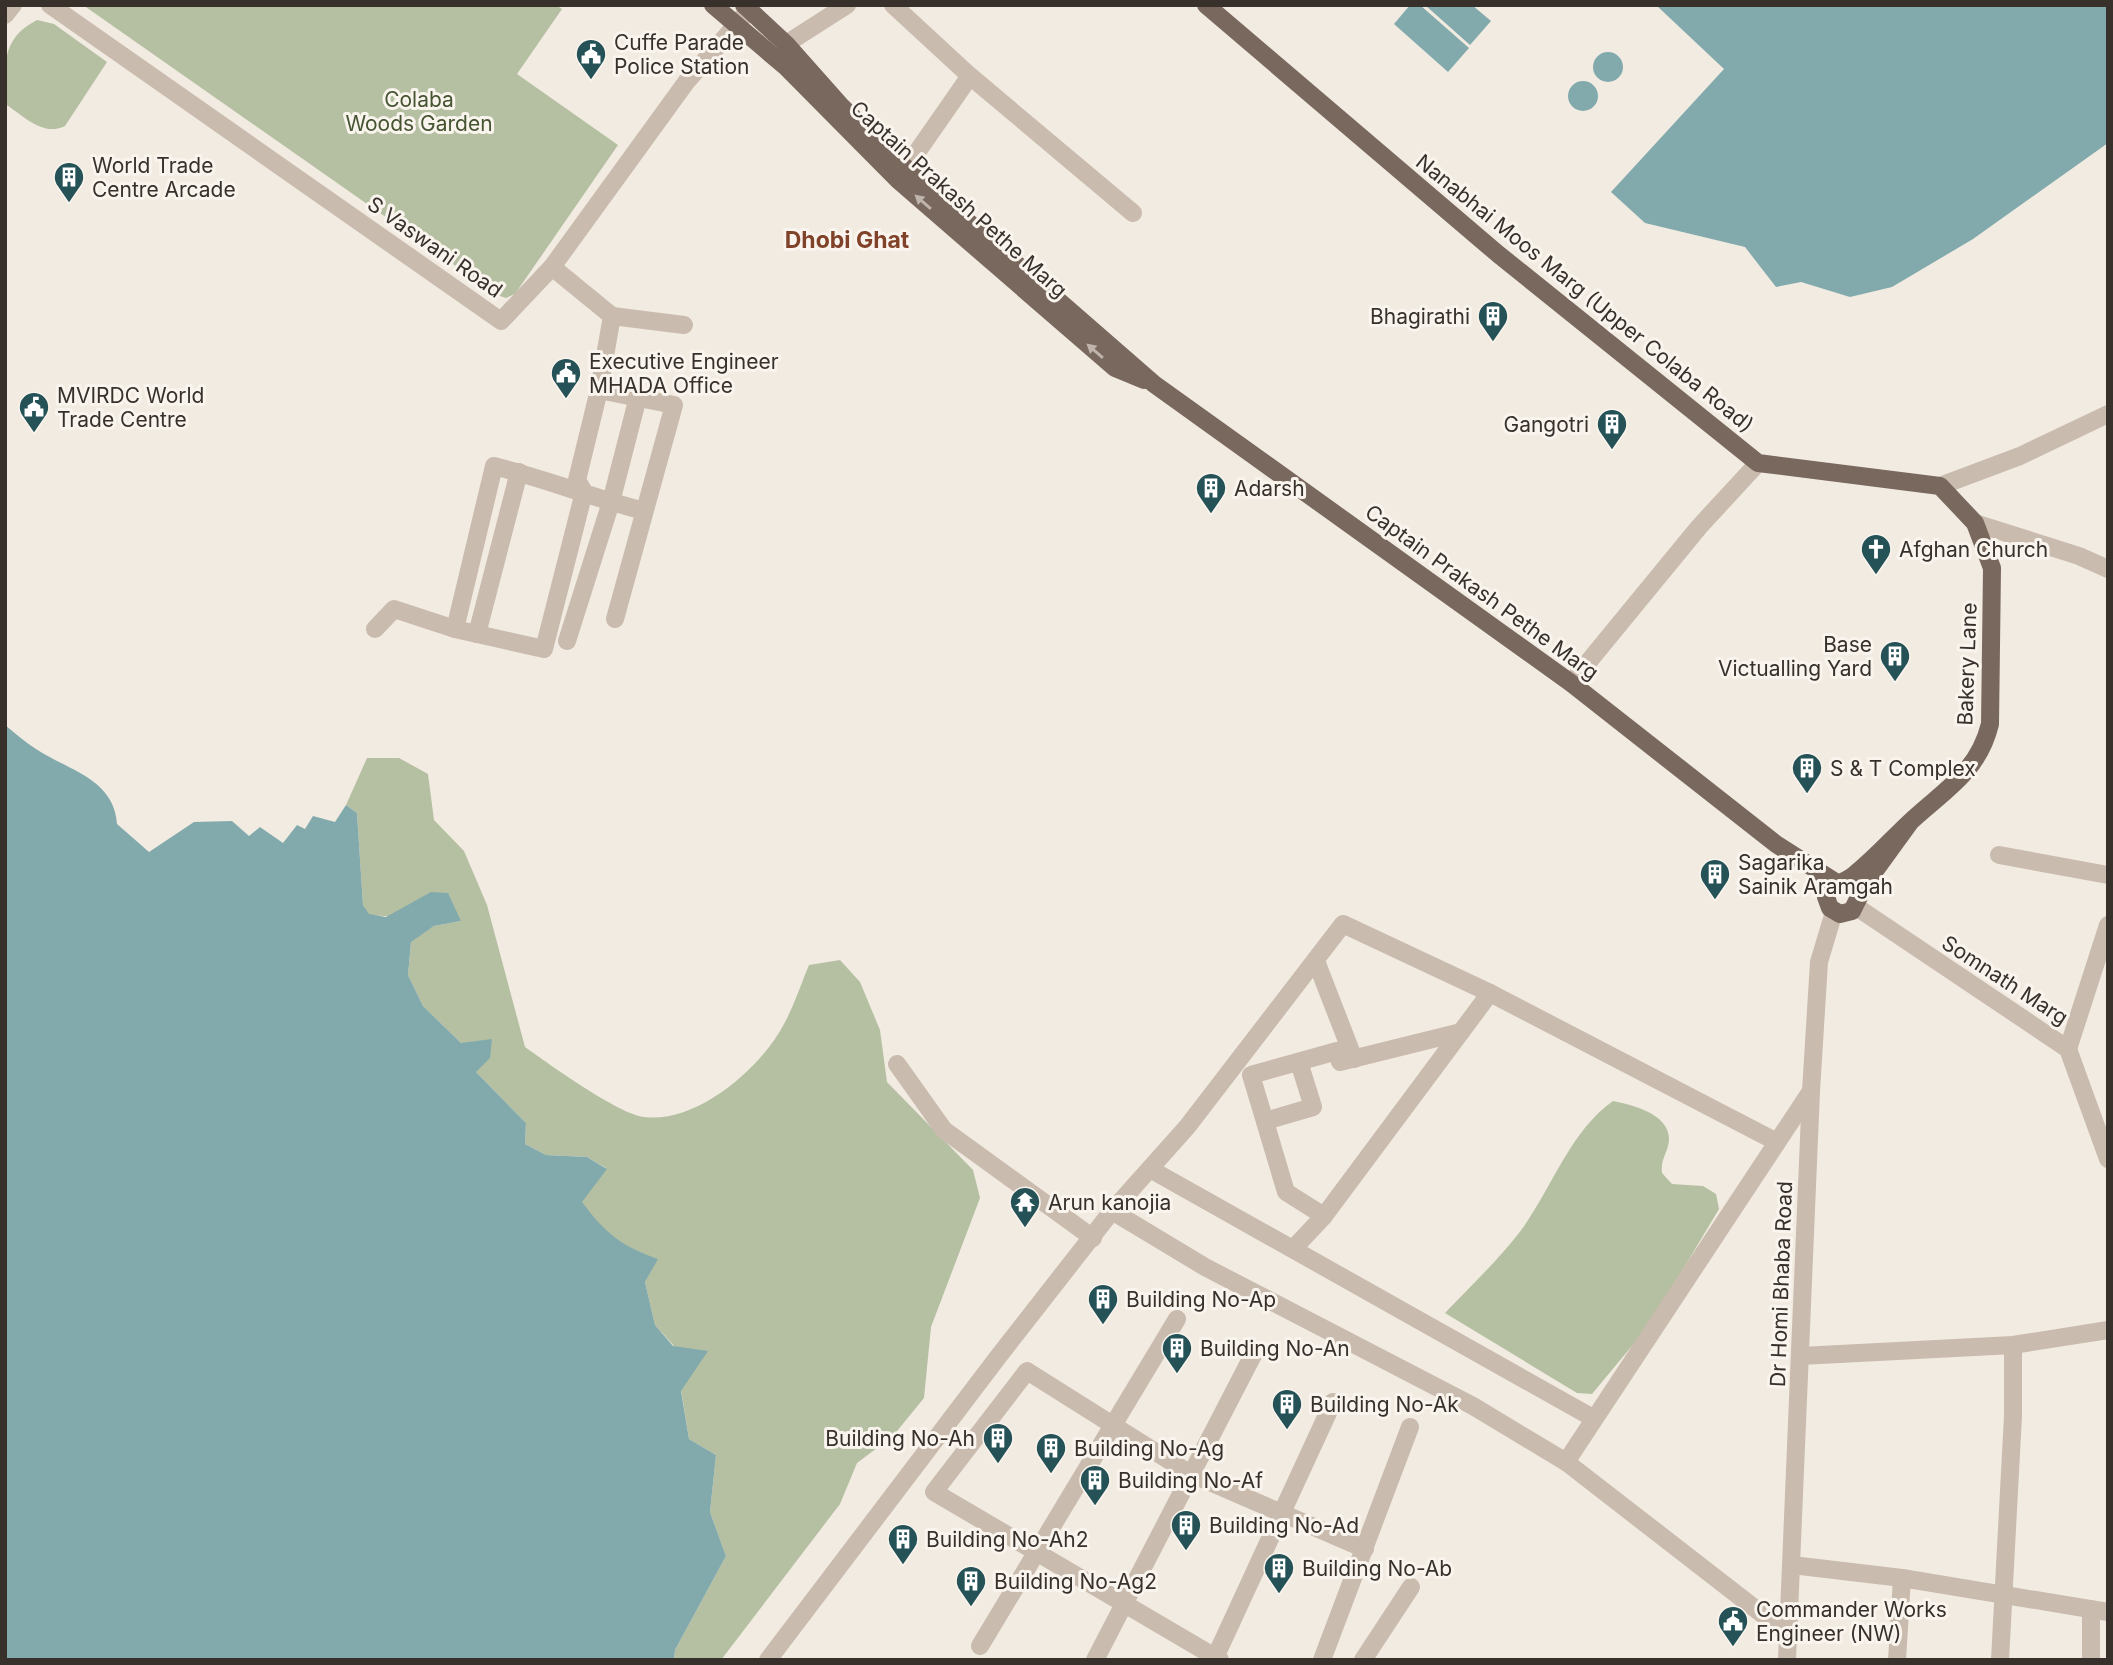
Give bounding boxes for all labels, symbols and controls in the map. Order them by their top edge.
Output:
place label: Cuffe Parade Police Station [614,30,749,79]
public building icon: Cuffe Parade Police Station [574,37,608,81]
park label: Colaba Woods Garden [345,87,493,136]
street label: Captain Prakash Pethe Marg [846,95,1072,303]
street label: Nanabhai Moos Marg (Upper Colaba Road) [1411,149,1759,437]
place label: World Trade Centre Arcade [92,153,236,202]
building icon: World Trade Centre Arcade [52,160,86,204]
street label: S Vaswani Road [363,191,507,303]
one-way arrow [915,195,932,210]
district label: Dhobi Ghat [785,226,910,254]
building icon: Bhagirathi [1476,299,1510,343]
place label: Bhagirathi [1370,304,1470,329]
one-way arrow [1087,344,1104,359]
place label: Executive Engineer MHADA Office [589,349,779,398]
public building icon: Executive Engineer MHADA Office [549,356,583,400]
place label: MVIRDC World Trade Centre [57,383,204,432]
public building icon: MVIRDC World Trade Centre [17,390,51,434]
building icon: Gangotri [1595,407,1629,451]
place label: Gangotri [1503,412,1589,437]
building icon: Adarsh [1194,471,1228,515]
place label: Adarsh [1234,476,1305,501]
street label: Captain Prakash Pethe Marg [1361,499,1603,685]
church icon: Afghan Church [1859,532,1893,576]
place label: Afghan Church [1899,537,2048,562]
street label: Bakery Lane [1952,602,1982,726]
place label: Base Victualling Yard [1718,632,1872,681]
building icon: Base Victualling Yard [1878,639,1912,683]
building icon: S & T Complex [1790,751,1824,795]
place label: S & T Complex [1830,756,1976,781]
place label: Sagarika Sainik Aramgah [1738,850,1893,899]
building icon: Sagarika Sainik Aramgah [1698,857,1732,901]
street label: Somnath Marg [1937,930,2073,1030]
street label: Dr Homi Bhaba Road [1765,1181,1797,1387]
temple icon: Arun kanojia [1008,1185,1042,1229]
place label: Arun kanojia [1048,1190,1171,1215]
building icon: Building No-Ap [1086,1282,1120,1326]
place label: Building No-Ap [1126,1287,1276,1312]
building icon: Building No-An [1160,1331,1194,1375]
place label: Building No-An [1200,1336,1350,1361]
building icon: Building No-Ak [1270,1387,1304,1431]
place label: Building No-Ak [1310,1392,1459,1417]
building icon: Building No-Ah [981,1421,1015,1465]
place label: Building No-Ah [825,1426,975,1451]
building icon: Building No-Ag [1034,1431,1068,1475]
place label: Building No-Ag [1074,1436,1224,1461]
building icon: Building No-Af [1078,1463,1112,1507]
place label: Building No-Af [1118,1468,1263,1493]
building icon: Building No-Ad [1169,1508,1203,1552]
place label: Building No-Ad [1209,1513,1359,1538]
building icon: Building No-Ah2 [886,1522,920,1566]
place label: Building No-Ah2 [926,1527,1089,1552]
building icon: Building No-Ab [1262,1551,1296,1595]
place label: Building No-Ab [1302,1556,1452,1581]
building icon: Building No-Ag2 [954,1564,988,1608]
place label: Building No-Ag2 [994,1569,1157,1594]
place label: Commander Works Engineer (NW) [1756,1597,1947,1646]
public building icon: Commander Works Engineer (NW) [1716,1604,1750,1648]

